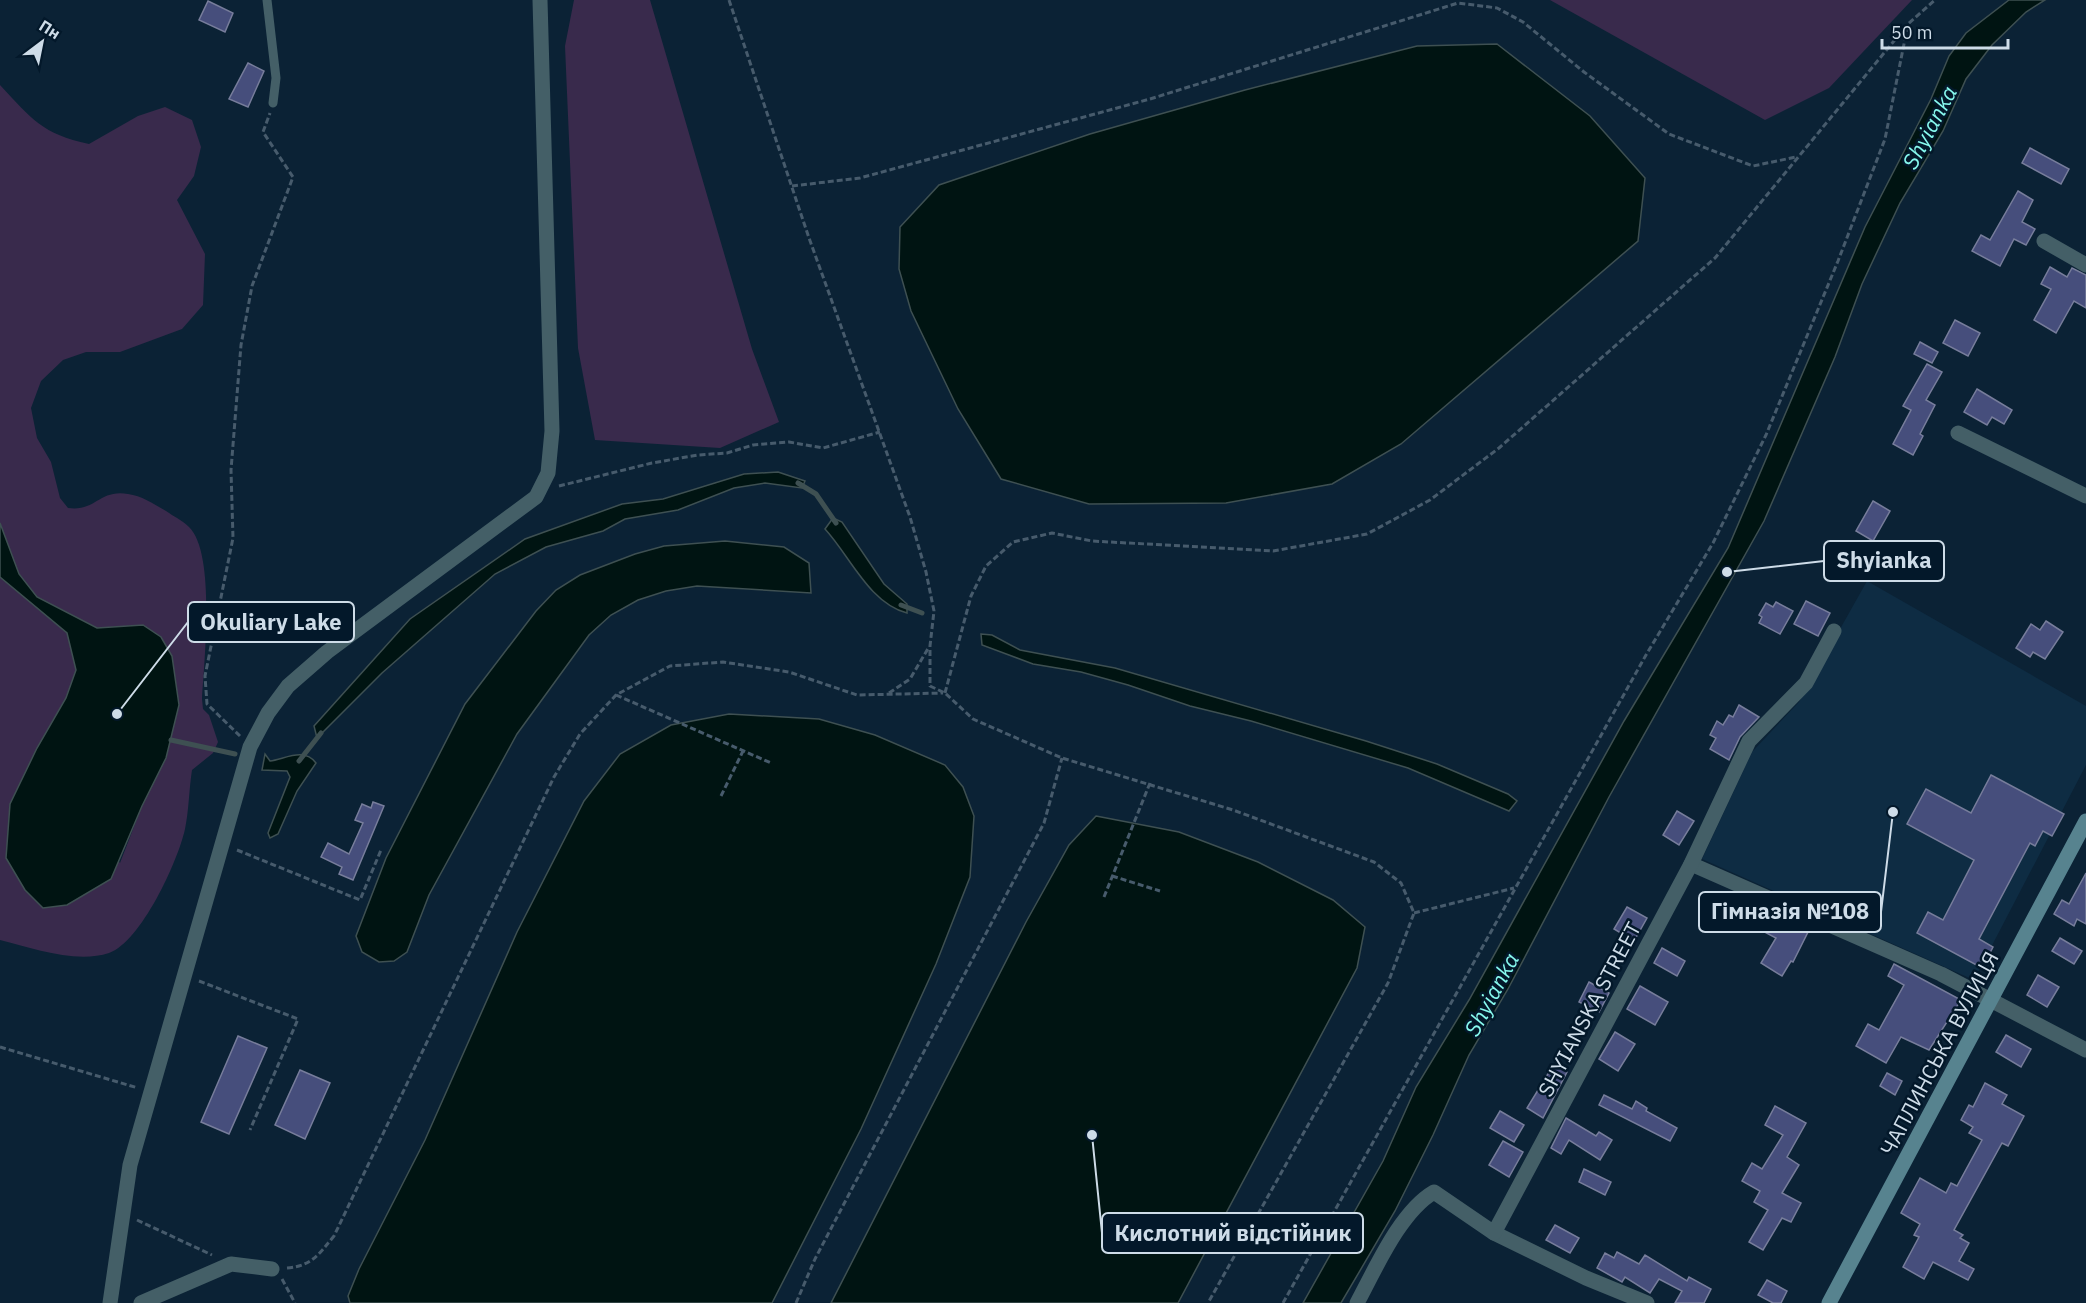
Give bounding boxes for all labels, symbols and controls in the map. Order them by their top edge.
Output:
north arrow [12,12,72,72]
scale bar [1882,12,2008,50]
text: Пн [36,15,64,43]
text: 50 m [1891,21,1933,44]
water label: Shyianka [1895,80,1963,174]
callout: Shyianka [1824,541,1944,581]
text: Shyianka [1836,545,1932,574]
callout: Okuliary Lake [188,602,354,642]
text: Okuliary Lake [200,607,342,636]
callout: Гімназія №108 [1699,892,1881,932]
text: Гімназія №108 [1711,896,1869,925]
street label: SHYIANSKA STREET [1531,917,1647,1101]
street label: ЧАПЛИНСЬКА ВУЛИЦЯ [1873,946,2005,1160]
water label: Shyianka [1457,947,1525,1041]
callout: Кислотний відстійник [1102,1213,1363,1253]
text: Кислотний відстійник [1114,1218,1352,1247]

